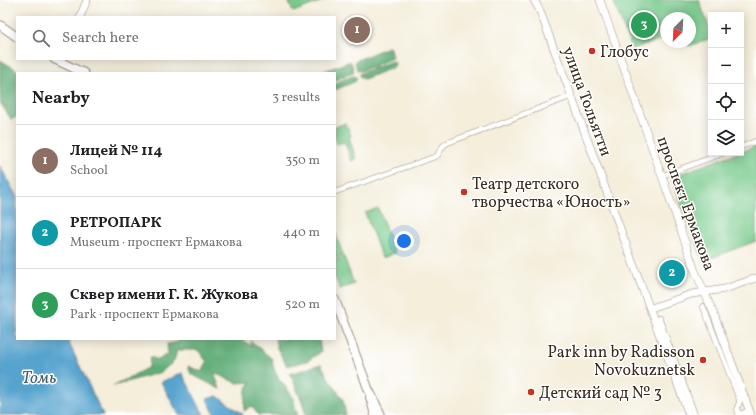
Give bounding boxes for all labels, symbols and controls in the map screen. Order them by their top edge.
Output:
pin: 3 [631,10,657,40]
north arrow [660,12,696,48]
map controls [708,12,744,156]
button: + [708,12,744,48]
pin: 1 [344,15,370,45]
search box [16,16,336,60]
icon: search [30,27,52,49]
text: Search here [62,28,139,49]
place label: Глобус [600,42,649,64]
street label: улица Тольятти [556,44,616,160]
marker: Глобус [587,46,597,56]
button: − [708,48,744,84]
button: locate [708,84,744,120]
text: Nearby [32,87,90,110]
text: 3 results [272,89,320,107]
button: layers [708,120,744,156]
street label: проспект Ермакова [651,134,720,274]
text: Лицей № 114 [70,141,163,162]
text: 1 [42,152,48,170]
text: 350 m [285,152,320,170]
text: School [70,162,108,180]
place label: Театр детского творчества «Юность» [472,174,631,214]
marker: Театр детского творчества «Юность» [459,187,469,197]
text: РЕТРОПАРК [70,213,162,234]
text: 2 [42,224,48,242]
text: 440 m [283,224,320,242]
your location [394,231,414,251]
text: Museum · проспект Ермакова [70,234,242,252]
pin: 2 [659,258,685,288]
text: Сквер имени Г. К. Жукова [70,285,258,306]
text: 3 [42,296,48,314]
text: 520 m [285,296,320,314]
text: Park · проспект Ермакова [70,306,219,324]
place label: Park inn by Radisson Novokuznetsk [548,342,695,382]
marker: Park inn by Radisson Novokuznetsk [698,355,708,365]
water label: Томь [22,367,56,390]
place label: Детский сад № 3 [539,383,662,405]
marker: Детский сад № 3 [526,387,536,397]

